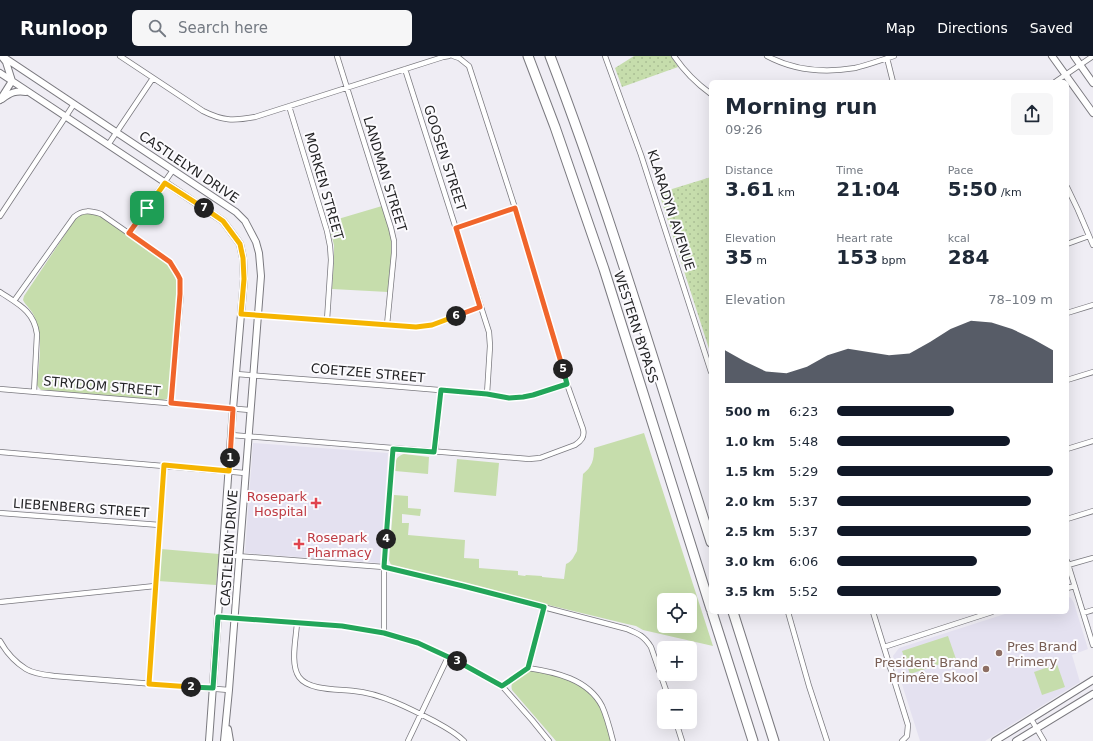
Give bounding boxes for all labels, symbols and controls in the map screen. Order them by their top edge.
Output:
search box [132,10,412,46]
text: Runloop [20,17,108,39]
icon: search [146,17,168,39]
text: Search here [178,19,268,37]
text: Map [886,20,915,36]
text: Directions [937,20,1008,36]
text: Saved [1030,20,1073,36]
button: share [1011,93,1053,135]
text: Morning run [725,94,877,119]
street label: GOOSEN STREET [421,103,469,213]
street label: LANDMAN STREET [360,115,410,233]
text: 09:26 [725,122,762,137]
street label: CASTLELYN DRIVE [136,128,242,206]
street label: MORKEN STREET [302,131,346,241]
street label: KLARADYN AVENUE [644,148,698,272]
text: Distance [725,164,773,177]
text: Time [836,164,863,177]
text: Pace [948,164,973,177]
text: 3.61 [725,177,774,201]
text: 21:04 [836,177,900,201]
text: 5:50 [948,177,997,201]
text: km [774,186,795,199]
text: /km [997,186,1022,199]
pin [130,191,164,225]
icon: arrive [136,197,158,219]
pin: 7 [194,198,214,218]
text: 7 [200,201,208,214]
text: Elevation [725,232,776,245]
text: Heart rate [836,232,893,245]
text: kcal [948,232,970,245]
text: 35 [725,245,753,269]
text: 153 [836,245,878,269]
text: 284 [948,245,989,269]
text: m [753,254,767,267]
text: bpm [878,254,906,267]
street label: WESTERN BYPASS [611,269,661,385]
text: Elevation [725,292,785,307]
text: 78–109 m [988,292,1053,307]
pin: 6 [446,306,466,326]
text: 6 [452,309,460,322]
pin: 5 [553,359,573,379]
street label: COETZEE STREET [310,361,426,385]
text: 5 [559,362,567,375]
street label: STRYDOM STREET [43,373,161,399]
text: 500 m [725,404,770,419]
text: 6:23 [789,404,818,419]
text: 1.0 km [725,434,775,449]
text: 5:48 [789,434,818,449]
pin: 1 [220,448,240,468]
text: 1 [226,451,234,464]
text: 1.5 km [725,464,775,479]
text: 5:29 [789,464,818,479]
street label: CASTLELYN DRIVE [217,489,241,607]
place label: Rosepark Hospital [247,489,307,519]
text: 2.0 km [725,494,775,509]
text: 5:37 [789,494,818,509]
street label: LIEBENBERG STREET [13,496,149,520]
marker: Rosepark Hospital [310,497,322,509]
text: 2.5 km [725,524,775,539]
text: 5:37 [789,524,818,539]
pin: 4 [376,529,396,549]
place label: Rosepark Pharmacy [307,530,372,560]
text: 4 [382,532,390,545]
marker: Rosepark Pharmacy [294,539,304,549]
text: 3.0 km [725,554,775,569]
text: 6:06 [789,554,818,569]
text: 3.5 km [725,584,775,599]
text: 5:52 [789,584,818,599]
map controls [657,593,697,729]
button: locate [657,593,697,633]
place label: Pres Brand Primery [1007,639,1077,669]
button: + [657,641,697,681]
marker: Pres Brand Primery [994,648,1004,658]
pin: 3 [447,651,467,671]
text: 3 [453,654,461,667]
place label: President Brand Primêre Skool [875,655,978,685]
marker: President Brand Primêre Skool [981,664,991,674]
pin: 2 [181,677,201,697]
text: 2 [187,680,195,693]
button: − [657,689,697,729]

